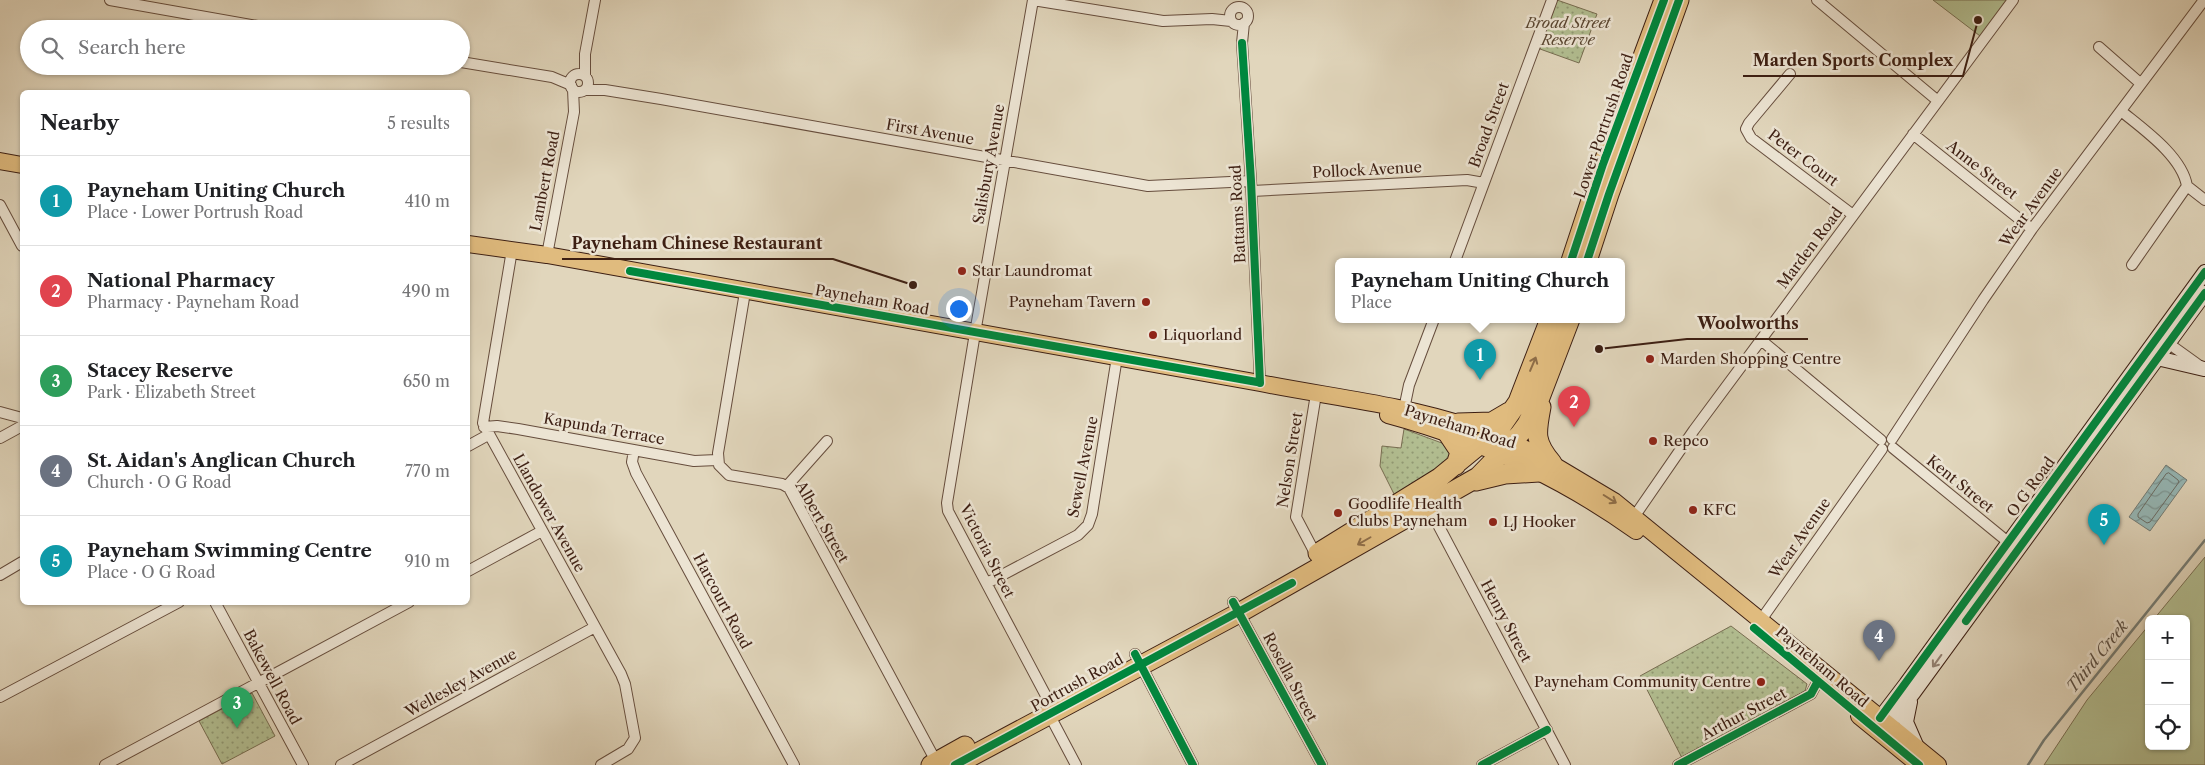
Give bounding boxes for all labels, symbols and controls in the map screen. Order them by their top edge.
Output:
park label: Broad Street Reserve [1525,13,1611,49]
search box [20,20,470,75]
icon: search [38,34,66,62]
text: Search here [78,36,186,59]
callout: Marden Sports Complex [1743,45,1963,76]
text: Marden Sports Complex [1753,50,1954,70]
street label: Lower Portrush Road [1570,51,1637,201]
street label: Broad Street [1464,79,1513,170]
street label: Salisbury Avenue [969,102,1008,225]
text: Nearby [40,110,119,135]
text: 5 results [387,113,450,133]
street label: First Avenue [885,114,976,149]
street label: Peter Court [1764,125,1843,191]
street label: Lambert Road [525,129,564,233]
street label: Anne Street [1942,135,2022,204]
street label: Pollock Avenue [1312,157,1422,182]
street label: Wear Avenue [1995,163,2066,251]
street label: Battams Road [1225,164,1250,264]
text: Payneham Uniting Church [87,179,345,202]
text: 1 [52,191,60,211]
text: 410 m [405,191,450,211]
text: Place · Lower Portrush Road [87,202,303,222]
street label: Marden Road [1773,203,1846,292]
callout: Payneham Chinese Restaurant [562,228,833,259]
text: Payneham Chinese Restaurant [572,233,823,253]
popup [1335,258,1625,323]
place label: Star Laundromat [972,261,1093,280]
marker: Star Laundromat [956,265,968,277]
text: National Pharmacy [87,269,274,292]
text: Payneham Uniting Church [1351,269,1609,292]
street label: Payneham Road [813,280,931,319]
text: 2 [51,281,61,301]
text: 490 m [402,281,450,301]
text: Pharmacy · Payneham Road [87,292,299,312]
place label: Payneham Tavern [1009,292,1137,311]
text: Place [1351,292,1392,312]
your location [946,296,972,322]
marker: Payneham Tavern [1140,296,1152,308]
callout: Woolworths [1687,308,1808,339]
text: Woolworths [1696,313,1799,333]
place label: Liquorland [1163,325,1242,344]
marker: Liquorland [1147,329,1159,341]
pin: 1 [1464,339,1496,380]
place label: Marden Shopping Centre [1660,349,1841,368]
marker: Marden Shopping Centre [1644,353,1656,365]
one-way arrow [1528,357,1538,372]
text: Stacey Reserve [87,359,233,382]
text: 3 [51,371,61,391]
text: 650 m [403,371,450,391]
text: Park · Elizabeth Street [87,382,256,402]
pin: 2 [1558,386,1590,427]
street label: Payneham Road [1402,401,1518,453]
street label: Kapunda Terrace [542,408,666,449]
street label: Nelson Street [1273,410,1307,509]
street label: Sewell Avenue [1063,414,1102,519]
place label: Repco [1663,431,1709,450]
marker: Repco [1647,435,1659,447]
text: St. Aidan's Anglican Church [87,449,356,472]
street label: Llandower Avenue [509,450,590,575]
street label: Kent Street [1923,451,1998,517]
street label: O G Road [2002,453,2059,520]
text: 4 [51,461,61,481]
text: 770 m [405,461,450,481]
text: Church · O G Road [87,472,231,492]
street label: Albert Street [791,477,854,567]
place label: Goodlife Health Clubs Payneham [1348,494,1468,530]
street label: Wear Avenue [1764,494,1834,583]
one-way arrow [1603,495,1617,505]
street label: Victoria Street [955,500,1020,602]
place label: KFC [1703,500,1736,519]
marker: KFC [1687,504,1699,516]
pin: 5 [2088,504,2120,545]
marker: Goodlife Health Clubs Payneham [1332,507,1344,519]
place label: LJ Hooker [1503,512,1577,531]
marker: LJ Hooker [1487,516,1499,528]
one-way arrow [1358,536,1372,546]
text: Payneham Swimming Centre [87,539,372,562]
street label: Harcourt Road [689,550,756,652]
text: 5 [52,551,60,571]
text: 910 m [405,551,450,571]
text: Place · O G Road [87,562,215,582]
street label: Henry Street [1477,576,1537,666]
water label: Third Creek [2062,615,2133,696]
map controls [2145,615,2190,750]
button: + [2145,615,2190,660]
pin: 4 [1863,620,1895,661]
street label: Payneham Road [1772,622,1873,711]
street label: Bakewell Road [239,626,305,728]
street label: Rosella Street [1259,629,1322,725]
street label: Wellesley Avenue [401,644,520,722]
street label: Portrush Road [1027,649,1126,716]
one-way arrow [1932,654,1942,668]
button: − [2145,660,2190,705]
place label: Payneham Community Centre [1534,672,1751,691]
marker: Payneham Community Centre [1755,676,1767,688]
street label: Arthur Street [1697,683,1790,744]
pin: 3 [221,687,253,728]
button: locate [2145,705,2190,750]

